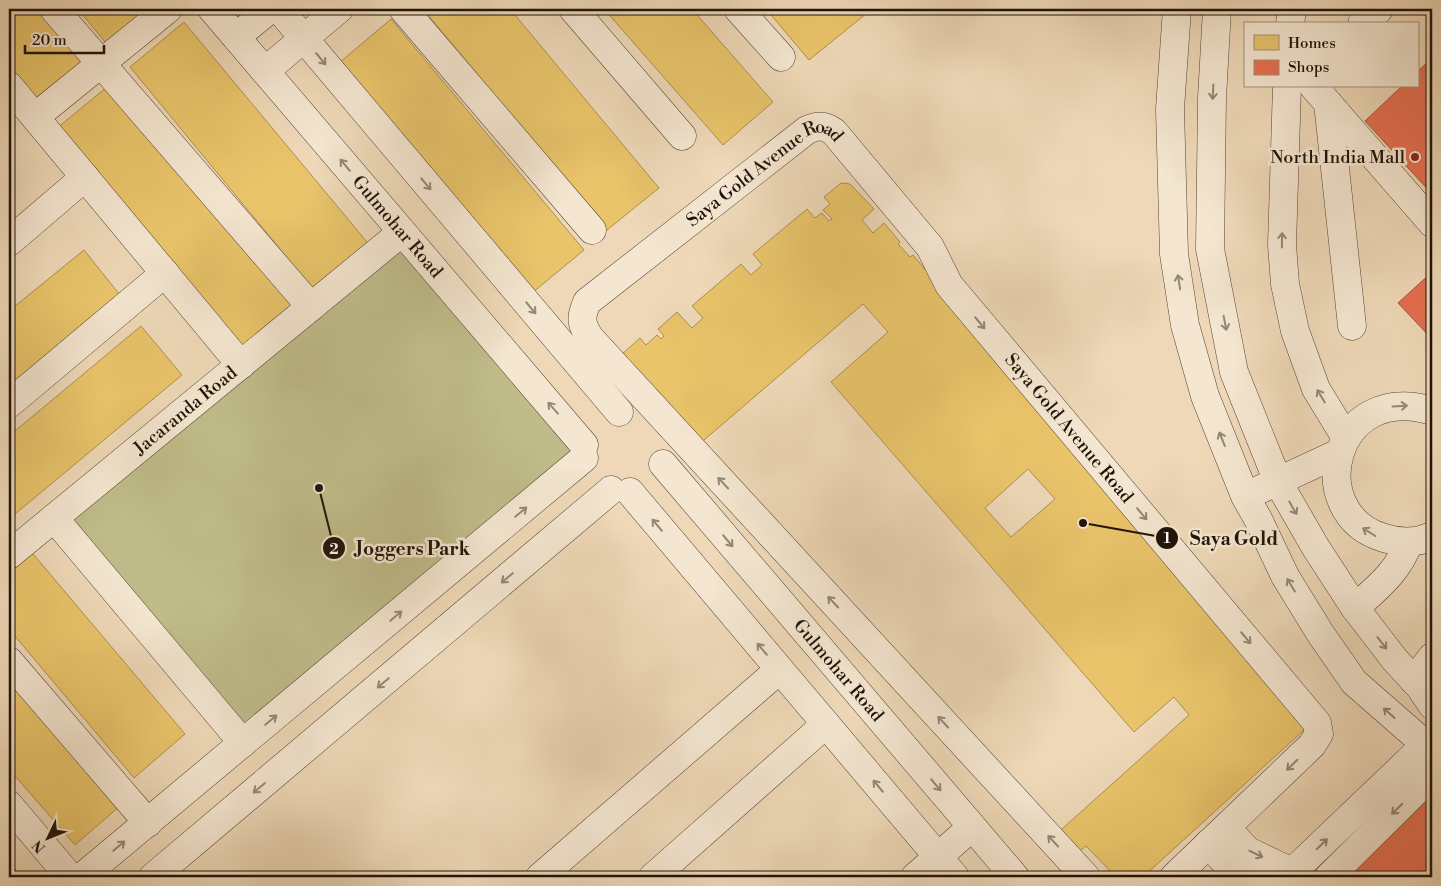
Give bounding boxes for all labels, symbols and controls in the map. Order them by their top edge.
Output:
scale bar [25,22,104,54]
legend [1244,22,1418,88]
text: 20 m [32,31,67,50]
text: Homes [1288,34,1336,53]
one-way arrow [316,53,327,66]
text: Shops [1288,58,1329,77]
one-way arrow [1208,84,1217,100]
street label: Saya Gold Avenue Road [681,115,849,232]
place label: North India Mall [1270,146,1406,169]
marker: North India Mall [1409,151,1421,163]
one-way arrow [339,158,351,171]
street label: Gulmohar Road [347,170,448,283]
one-way arrow [420,177,432,190]
one-way arrow [1277,232,1287,248]
one-way arrow [1174,275,1184,291]
one-way arrow [525,301,536,314]
one-way arrow [1220,315,1230,331]
one-way arrow [975,316,986,329]
street label: Saya Gold Avenue Road [1000,349,1139,508]
street label: Jacaranda Road [128,360,242,460]
one-way arrow [1315,390,1325,404]
one-way arrow [547,402,558,415]
one-way arrow [1392,402,1408,411]
one-way arrow [1216,431,1225,446]
one-way arrow [717,476,729,489]
one-way arrow [1288,500,1298,514]
one-way arrow [514,506,527,517]
one-way arrow [1136,507,1147,520]
one-way arrow [652,519,663,532]
callout: Saya Gold [1154,521,1288,555]
one-way arrow [1362,526,1376,537]
text: Saya Gold [1190,527,1278,551]
text: 1 [1163,529,1171,548]
callout: Joggers Park [321,531,481,565]
one-way arrow [723,534,734,547]
text: Joggers Park [353,537,471,561]
text: 2 [329,540,339,559]
one-way arrow [500,572,513,584]
one-way arrow [1285,579,1295,593]
one-way arrow [827,596,839,609]
one-way arrow [389,611,402,622]
street label: Gulmohar Road [789,614,890,727]
one-way arrow [1241,631,1252,644]
one-way arrow [1377,636,1387,650]
one-way arrow [756,643,767,656]
one-way arrow [376,677,389,689]
one-way arrow [1383,707,1396,719]
one-way arrow [264,714,277,725]
one-way arrow [937,715,949,728]
one-way arrow [1286,759,1298,771]
one-way arrow [930,778,942,791]
one-way arrow [873,780,884,793]
one-way arrow [252,782,265,794]
one-way arrow [1391,802,1403,815]
north arrow [22,814,72,864]
one-way arrow [1047,835,1059,848]
text: N [29,836,50,856]
one-way arrow [1316,838,1328,850]
one-way arrow [113,840,126,852]
one-way arrow [1248,850,1263,860]

